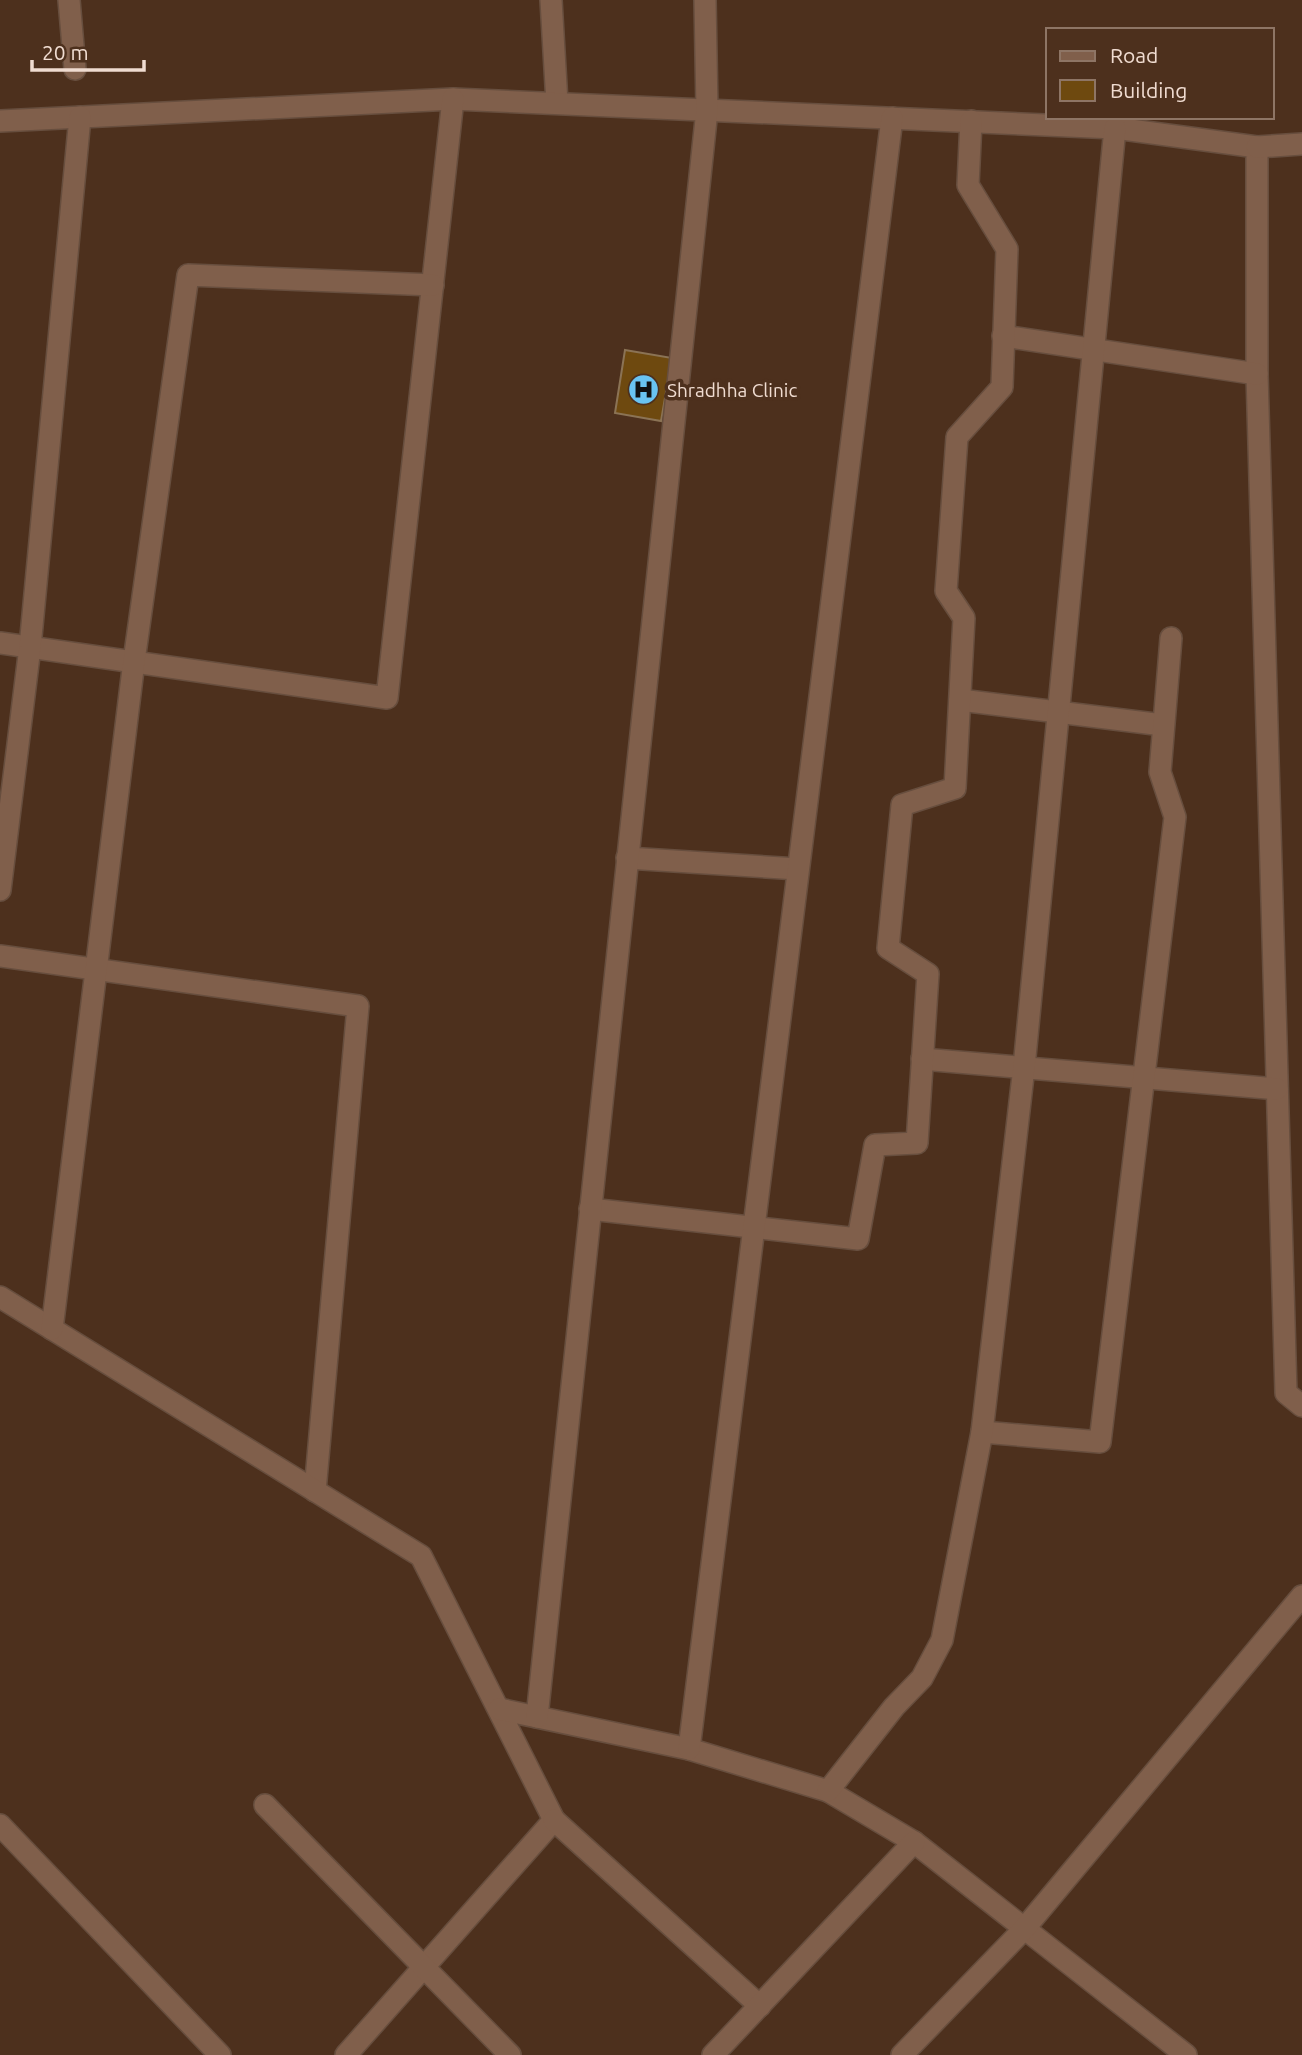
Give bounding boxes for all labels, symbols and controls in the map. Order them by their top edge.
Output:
scale bar [32,28,144,72]
legend [1046,28,1274,119]
text: 20 m [42,40,89,64]
text: Road [1110,43,1158,67]
text: Building [1110,78,1187,102]
hospital icon: Shradhha Clinic [627,373,661,407]
place label: Shradhha Clinic [667,379,797,401]

